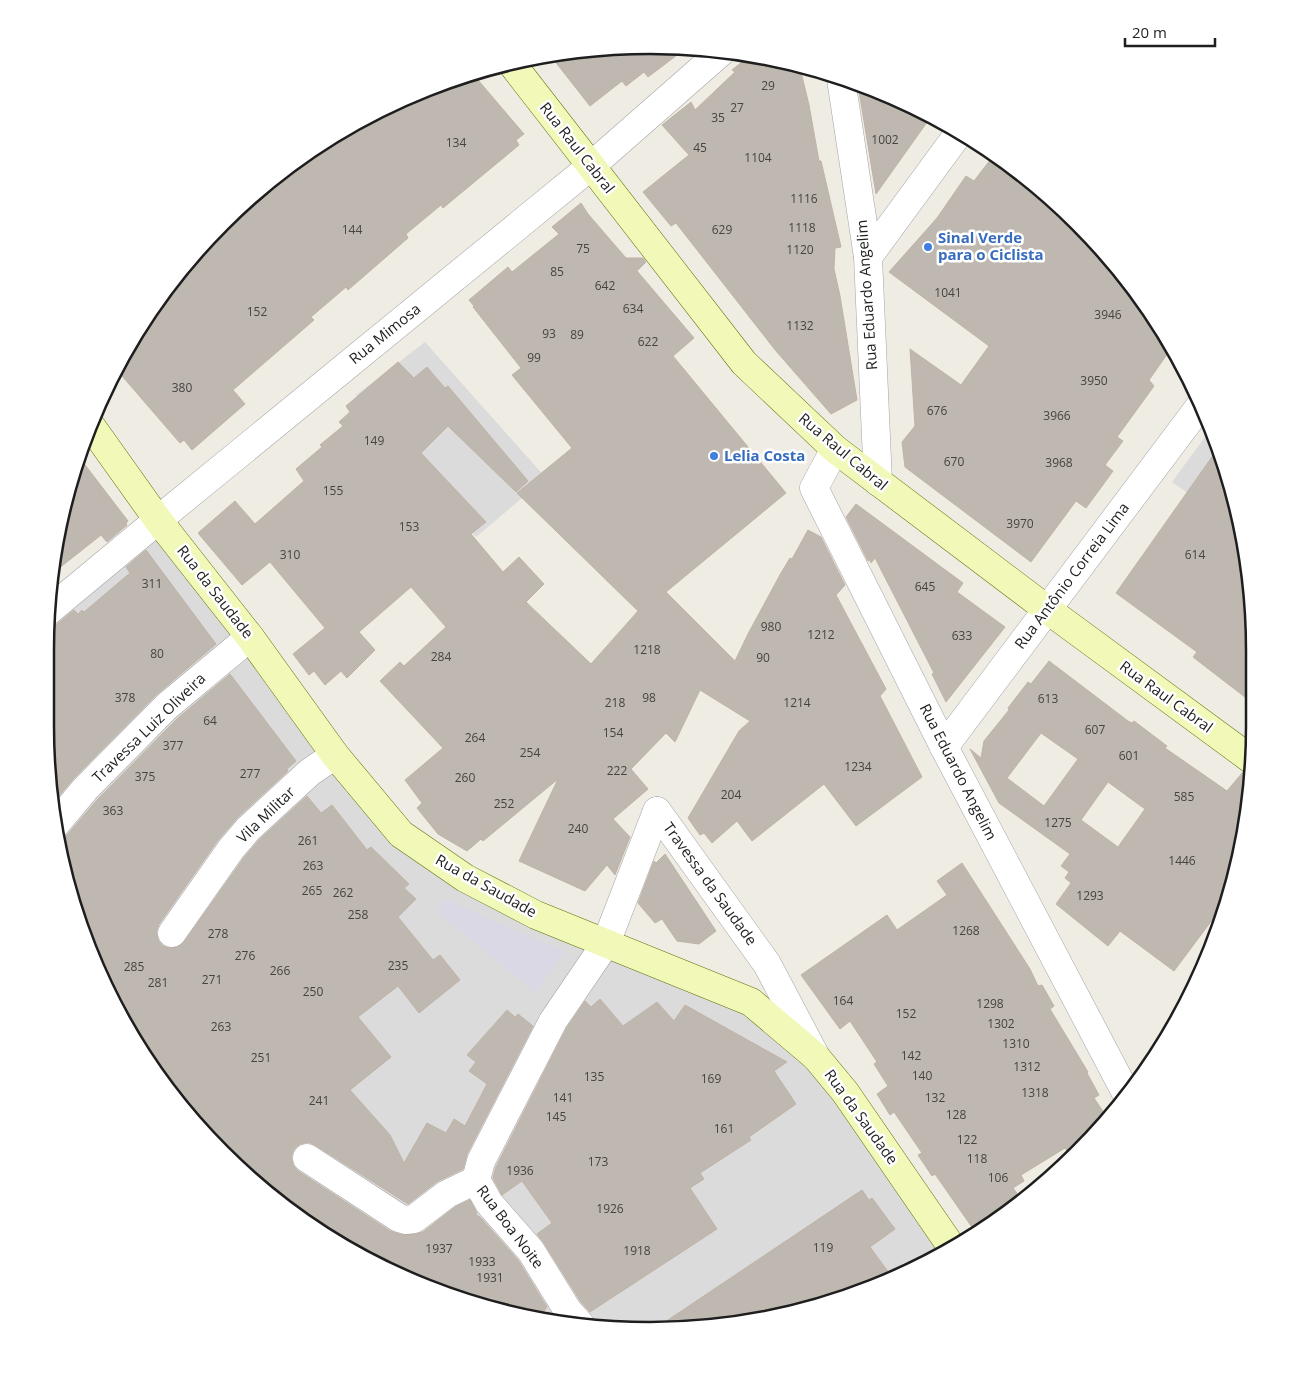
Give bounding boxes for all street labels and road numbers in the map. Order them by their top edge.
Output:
street label: Rua Raul Cabral [536,98,620,197]
street label: Rua Eduardo Angelim [851,219,881,371]
street label: Rua Mimosa [345,298,424,368]
street label: Rua Raul Cabral [795,408,892,494]
street label: Rua Antônio Correia Lima [1009,498,1133,653]
street label: Rua da Saudade [173,541,258,642]
street label: Rua Raul Cabral [1116,656,1217,737]
street label: Travessa Luiz Oliveira [87,668,209,787]
street label: Rua Eduardo Angelim [916,700,1002,843]
street label: Vila Militar [232,782,299,847]
street label: Travessa da Saudade [659,818,762,949]
street label: Rua da Saudade [432,849,541,921]
street label: Rua da Saudade [821,1065,903,1168]
street label: Rua Boa Noite [473,1181,549,1272]

